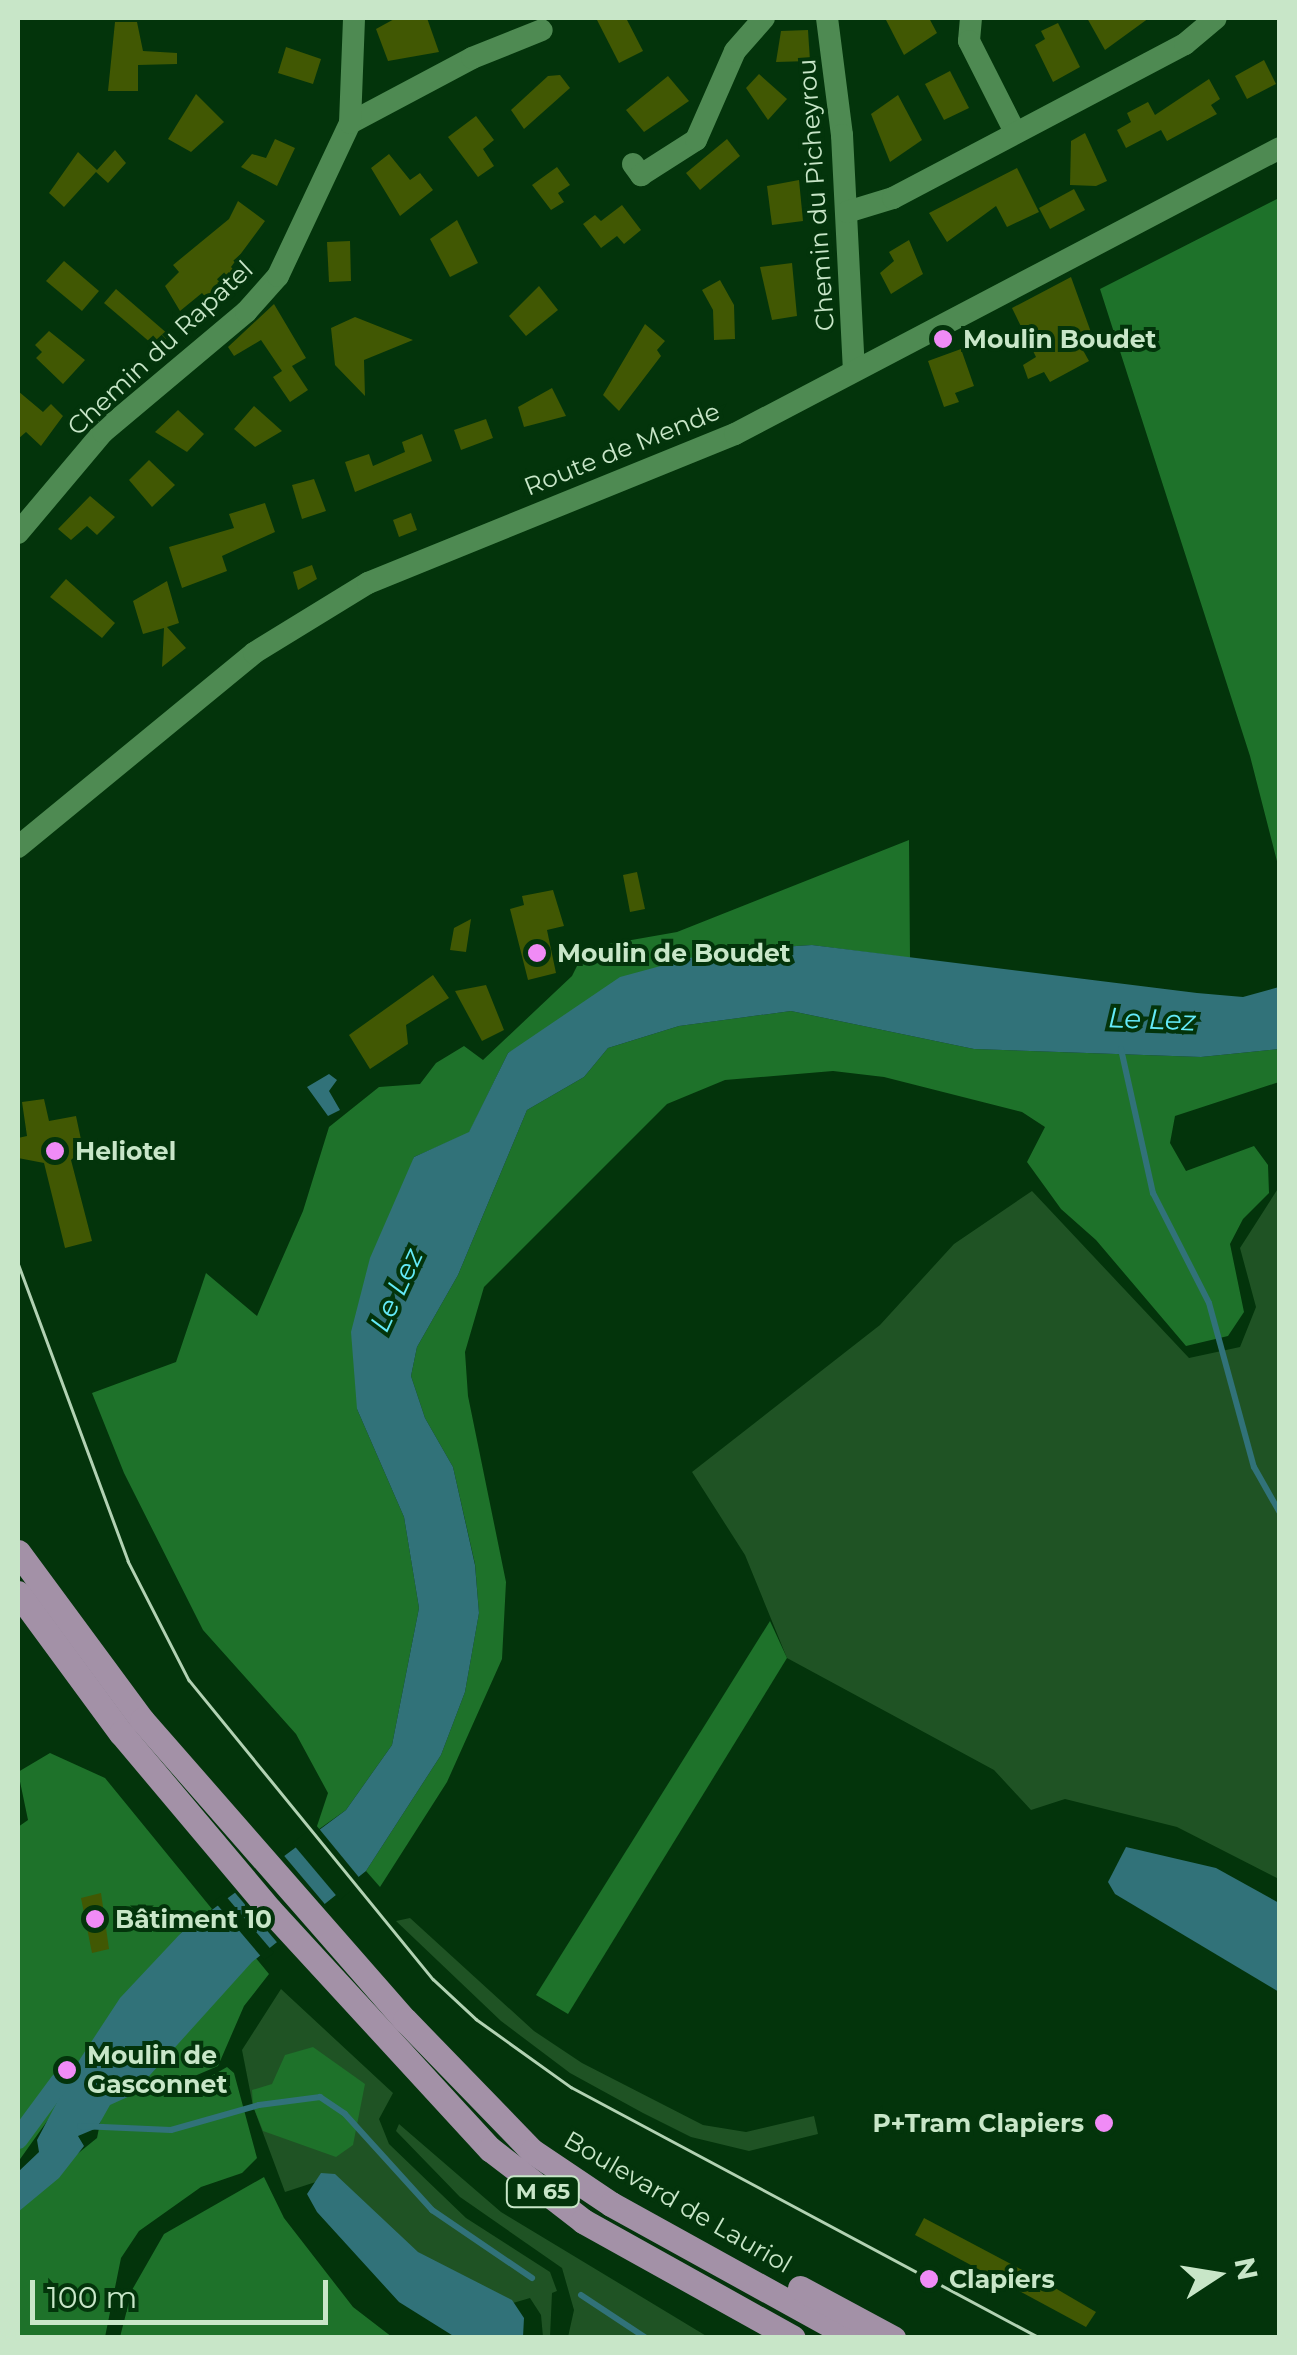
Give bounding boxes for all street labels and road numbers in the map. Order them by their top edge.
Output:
street label: Chemin du Picheyrou [792,58,840,332]
street label: Chemin du Rapatel [61,254,259,442]
street label: Route de Mende [520,396,724,502]
street label: Boulevard de Lauriol [559,2125,797,2279]
road number: M 65 [506,2175,580,2209]

